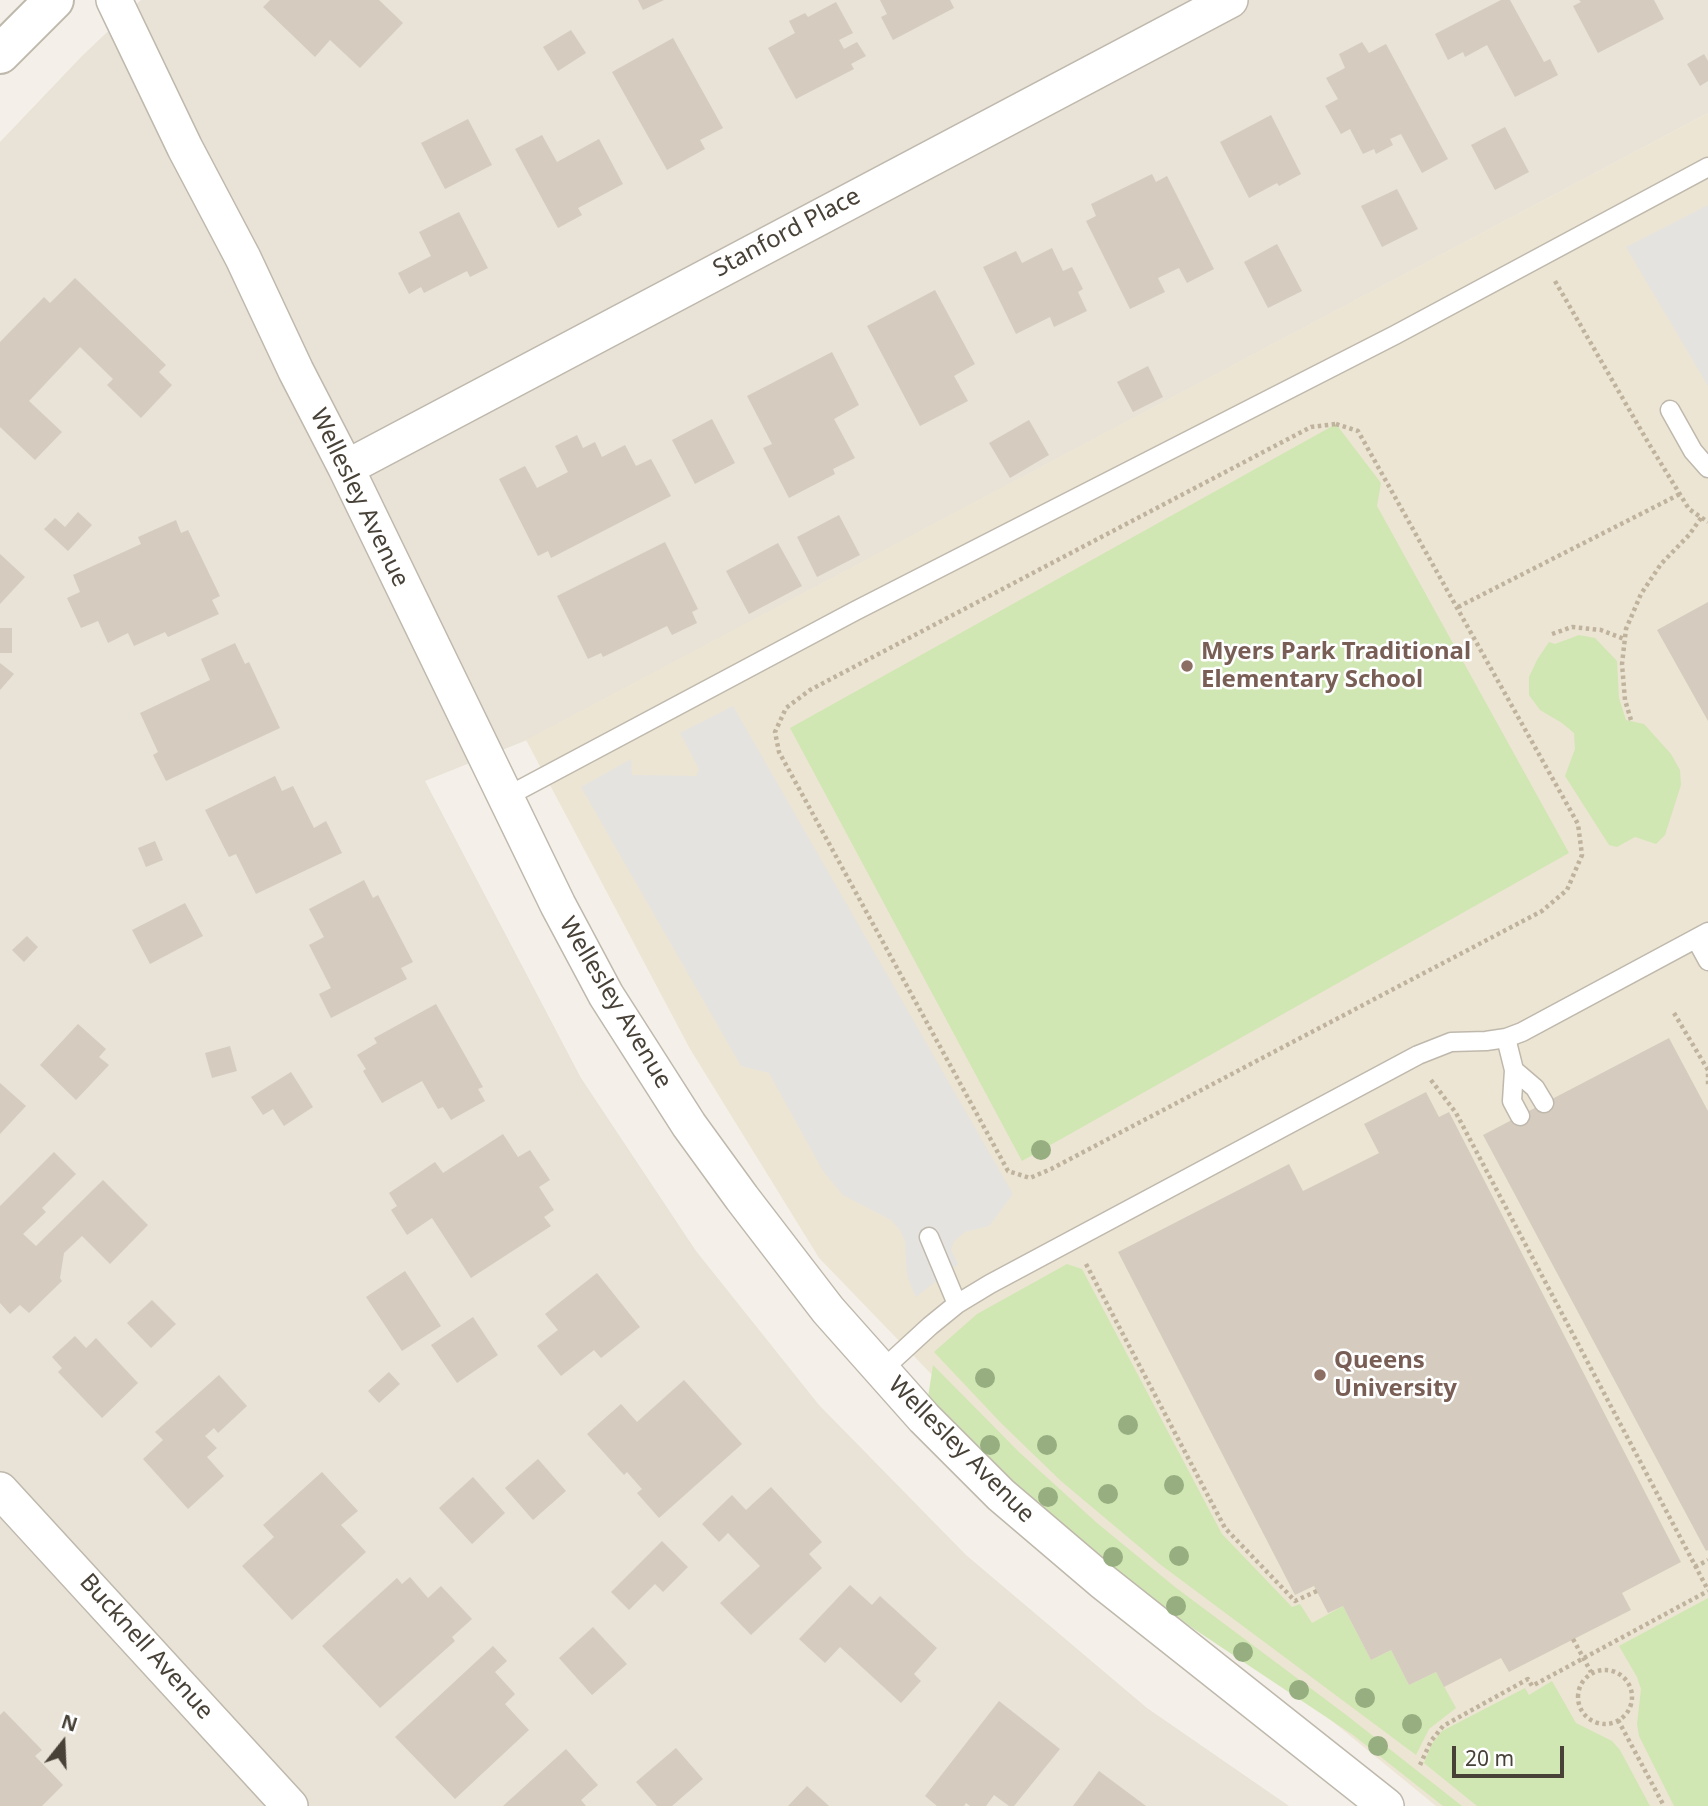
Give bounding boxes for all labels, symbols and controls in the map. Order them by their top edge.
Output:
street label: Stanford Place [708,182,866,284]
street label: Wellesley Avenue [303,404,415,592]
place label: Myers Park Traditional Elementary School [1201,638,1471,694]
marker: Myers Park Traditional Elementary School [1179,658,1195,674]
street label: Wellesley Avenue [552,912,678,1094]
place label: Queens University [1334,1347,1457,1403]
marker: Queens University [1312,1367,1328,1383]
street label: Wellesley Avenue [882,1371,1040,1529]
street label: Bucknell Avenue [73,1568,219,1726]
north arrow [28,1708,98,1778]
text: N [58,1708,81,1738]
scale bar [1456,1732,1568,1776]
text: 20 m [1465,1744,1514,1772]

